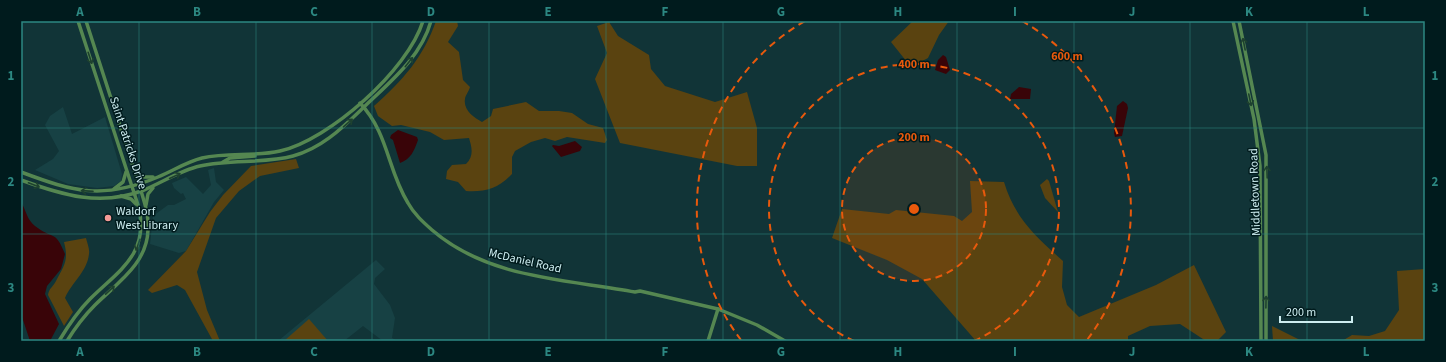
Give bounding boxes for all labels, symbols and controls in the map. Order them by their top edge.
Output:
text: A [75,3,84,21]
text: B [193,3,201,21]
text: C [310,3,318,21]
text: D [427,3,435,21]
text: E [544,3,552,21]
text: F [662,3,669,21]
text: G [777,3,785,21]
text: H [894,3,902,21]
text: I [1013,3,1017,21]
text: J [1129,3,1135,21]
text: K [1245,3,1254,21]
text: L [1363,3,1370,21]
one-way arrow [1240,38,1248,51]
text: 600 m [1051,48,1083,65]
one-way arrow [87,51,94,64]
one-way arrow [405,56,413,67]
text: 400 m [898,56,930,73]
text: 1 [8,67,15,85]
text: 1 [1432,67,1439,85]
one-way arrow [1246,93,1254,106]
street label: Saint Patricks Drive [105,94,151,192]
one-way arrow [342,119,352,128]
text: 200 m [898,129,930,146]
street label: Middletown Road [1245,148,1265,236]
one-way arrow [1263,166,1270,179]
one-way arrow [168,172,180,179]
text: 2 [8,173,15,191]
text: 2 [1432,173,1439,191]
one-way arrow [28,181,40,189]
one-way arrow [81,188,94,195]
centre of rings [907,202,921,216]
place label: Waldorf West Library [116,203,178,234]
marker: Waldorf West Library [103,213,113,223]
one-way arrow [133,238,141,250]
street label: McDaniel Road [487,244,563,278]
text: 3 [8,279,15,297]
text: 3 [1432,279,1439,297]
one-way arrow [105,286,116,295]
one-way arrow [1262,296,1270,309]
scale bar [1280,298,1352,324]
text: 200 m [1286,304,1316,321]
text: A [75,343,84,361]
text: B [193,343,201,361]
text: C [310,343,318,361]
text: D [427,343,435,361]
text: E [544,343,552,361]
text: F [662,343,669,361]
text: G [777,343,785,361]
text: H [894,343,902,361]
text: I [1013,343,1017,361]
text: J [1129,343,1135,361]
text: K [1245,343,1254,361]
text: L [1363,343,1370,361]

